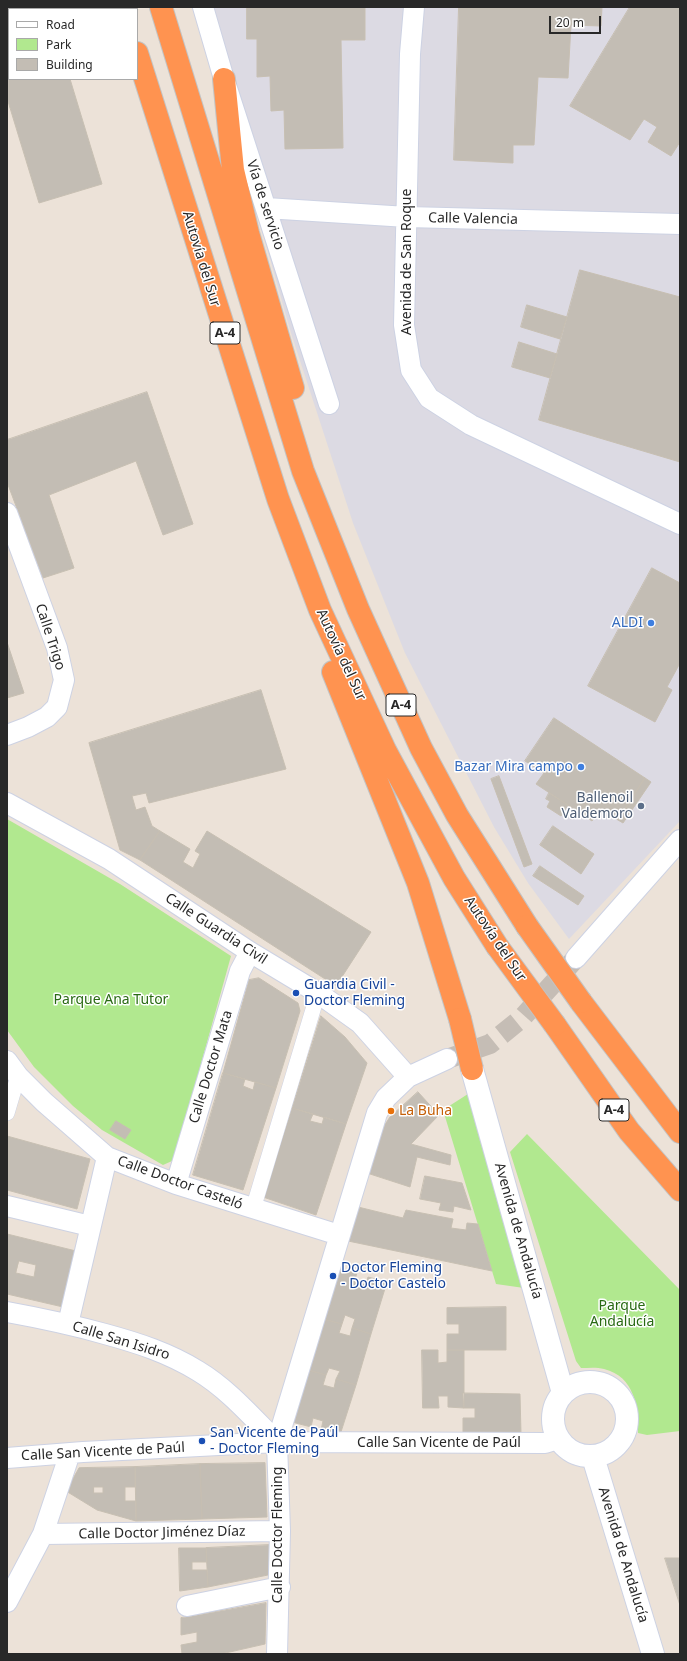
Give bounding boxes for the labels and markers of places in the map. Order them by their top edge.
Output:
place label: ALDI [612,615,643,631]
marker: ALDI [646,618,656,628]
place label: Bazar Mira campo [454,759,573,775]
marker: Bazar Mira campo [576,762,586,772]
place label: Ballenoil Valdemoro [561,790,633,822]
marker: Ballenoil Valdemoro [636,801,646,811]
place label: Guardia Civil - Doctor Fleming [304,977,405,1010]
marker: Guardia Civil - Doctor Fleming [291,988,301,998]
place label: La Buha [399,1103,452,1119]
marker: La Buha [386,1106,396,1116]
place label: Doctor Fleming - Doctor Castelo [341,1260,446,1292]
marker: Doctor Fleming - Doctor Castelo [328,1271,338,1281]
place label: San Vicente de Paúl - Doctor Fleming [210,1425,338,1458]
marker: San Vicente de Paúl - Doctor Fleming [197,1436,207,1446]

